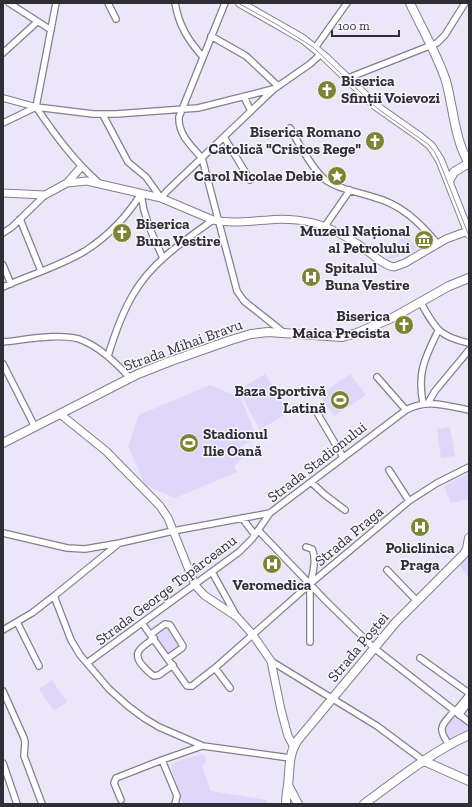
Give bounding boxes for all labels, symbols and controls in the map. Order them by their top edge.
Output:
scale bar [332,12,399,38]
text: 100 m [338,19,370,33]
place label: Biserica Sfinţii Voievozi [341,72,441,107]
church icon: Biserica Sfinţii Voievozi [316,79,338,101]
place label: Biserica Romano Catolică "Cristos Rege" [209,123,361,158]
church icon: Biserica Romano Catolică "Cristos Rege" [364,130,386,152]
place icon: Carol Nicolae Debie [326,165,348,187]
place label: Carol Nicolae Debie [194,167,323,185]
place label: Biserica Buna Vestire [136,215,220,250]
church icon: Biserica Buna Vestire [111,222,133,244]
place label: Muzeul Național al Petrolului [300,222,411,257]
museum icon: Muzeul Național al Petrolului [413,229,435,251]
place label: Spitalul Buna Vestire [325,259,409,294]
hospital icon: Spitalul Buna Vestire [300,266,322,288]
place label: Biserica Maica Precista [292,307,390,342]
church icon: Biserica Maica Precista [393,314,415,336]
street label: Strada Mihai Bravu [121,315,245,375]
place label: Baza Sportivă Latină [234,382,326,417]
sports icon: Baza Sportivă Latină [329,389,351,411]
street label: Strada Stadionului [264,418,370,506]
place label: Stadionul Ilie Oană [203,425,268,460]
sports icon: Stadionul Ilie Oană [178,432,200,454]
street label: Strada Praga [311,502,387,570]
hospital icon: Policlinica Praga [409,516,431,538]
street label: Strada George Topârceanu [92,531,241,649]
place label: Policlinica Praga [385,539,455,574]
hospital icon: Veromedica [261,553,283,575]
place label: Veromedica [233,576,312,594]
street label: Strada Poștei [324,609,392,685]

